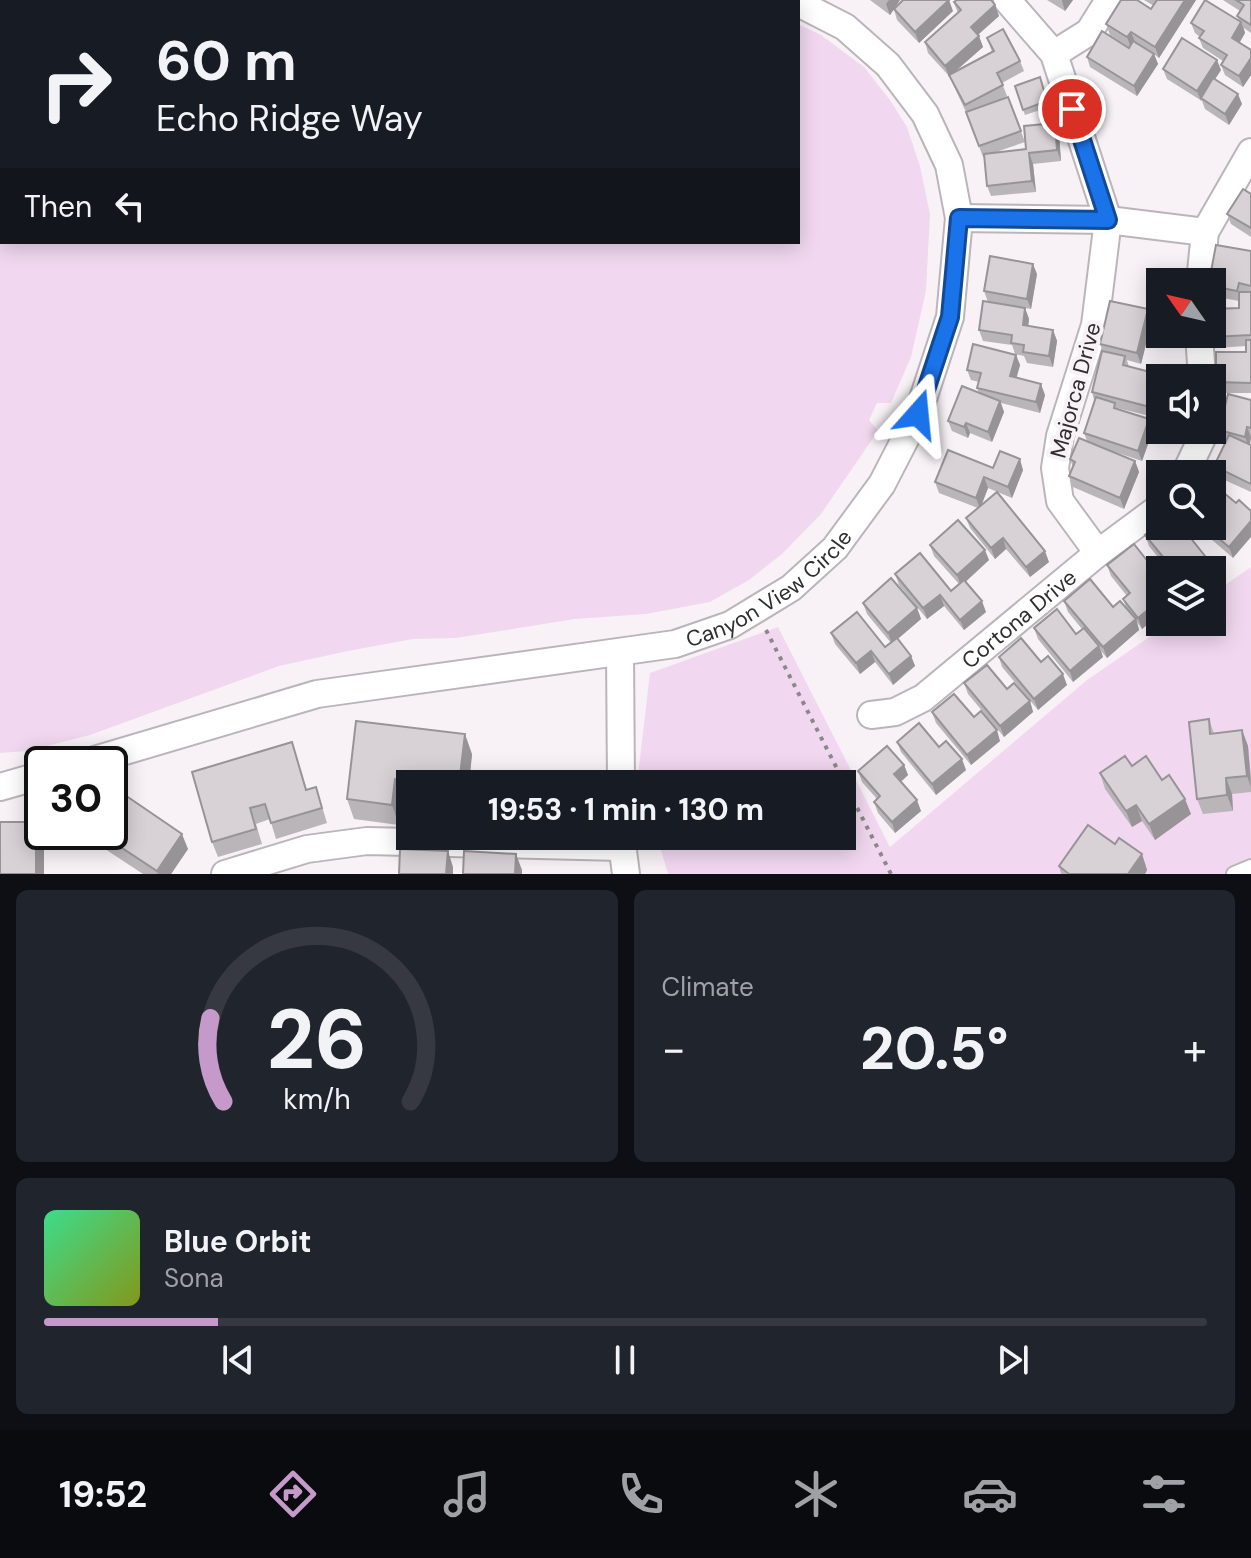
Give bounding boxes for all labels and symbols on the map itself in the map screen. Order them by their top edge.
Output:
pin [1038,75,1106,143]
north arrow [1146,268,1226,348]
street label: Majorca Drive [1043,319,1107,461]
position arrow [876,372,960,456]
street label: Canyon View Circle [682,524,859,654]
street label: Cortona Drive [956,563,1083,675]
speed limit sign: 30 [24,746,128,850]

